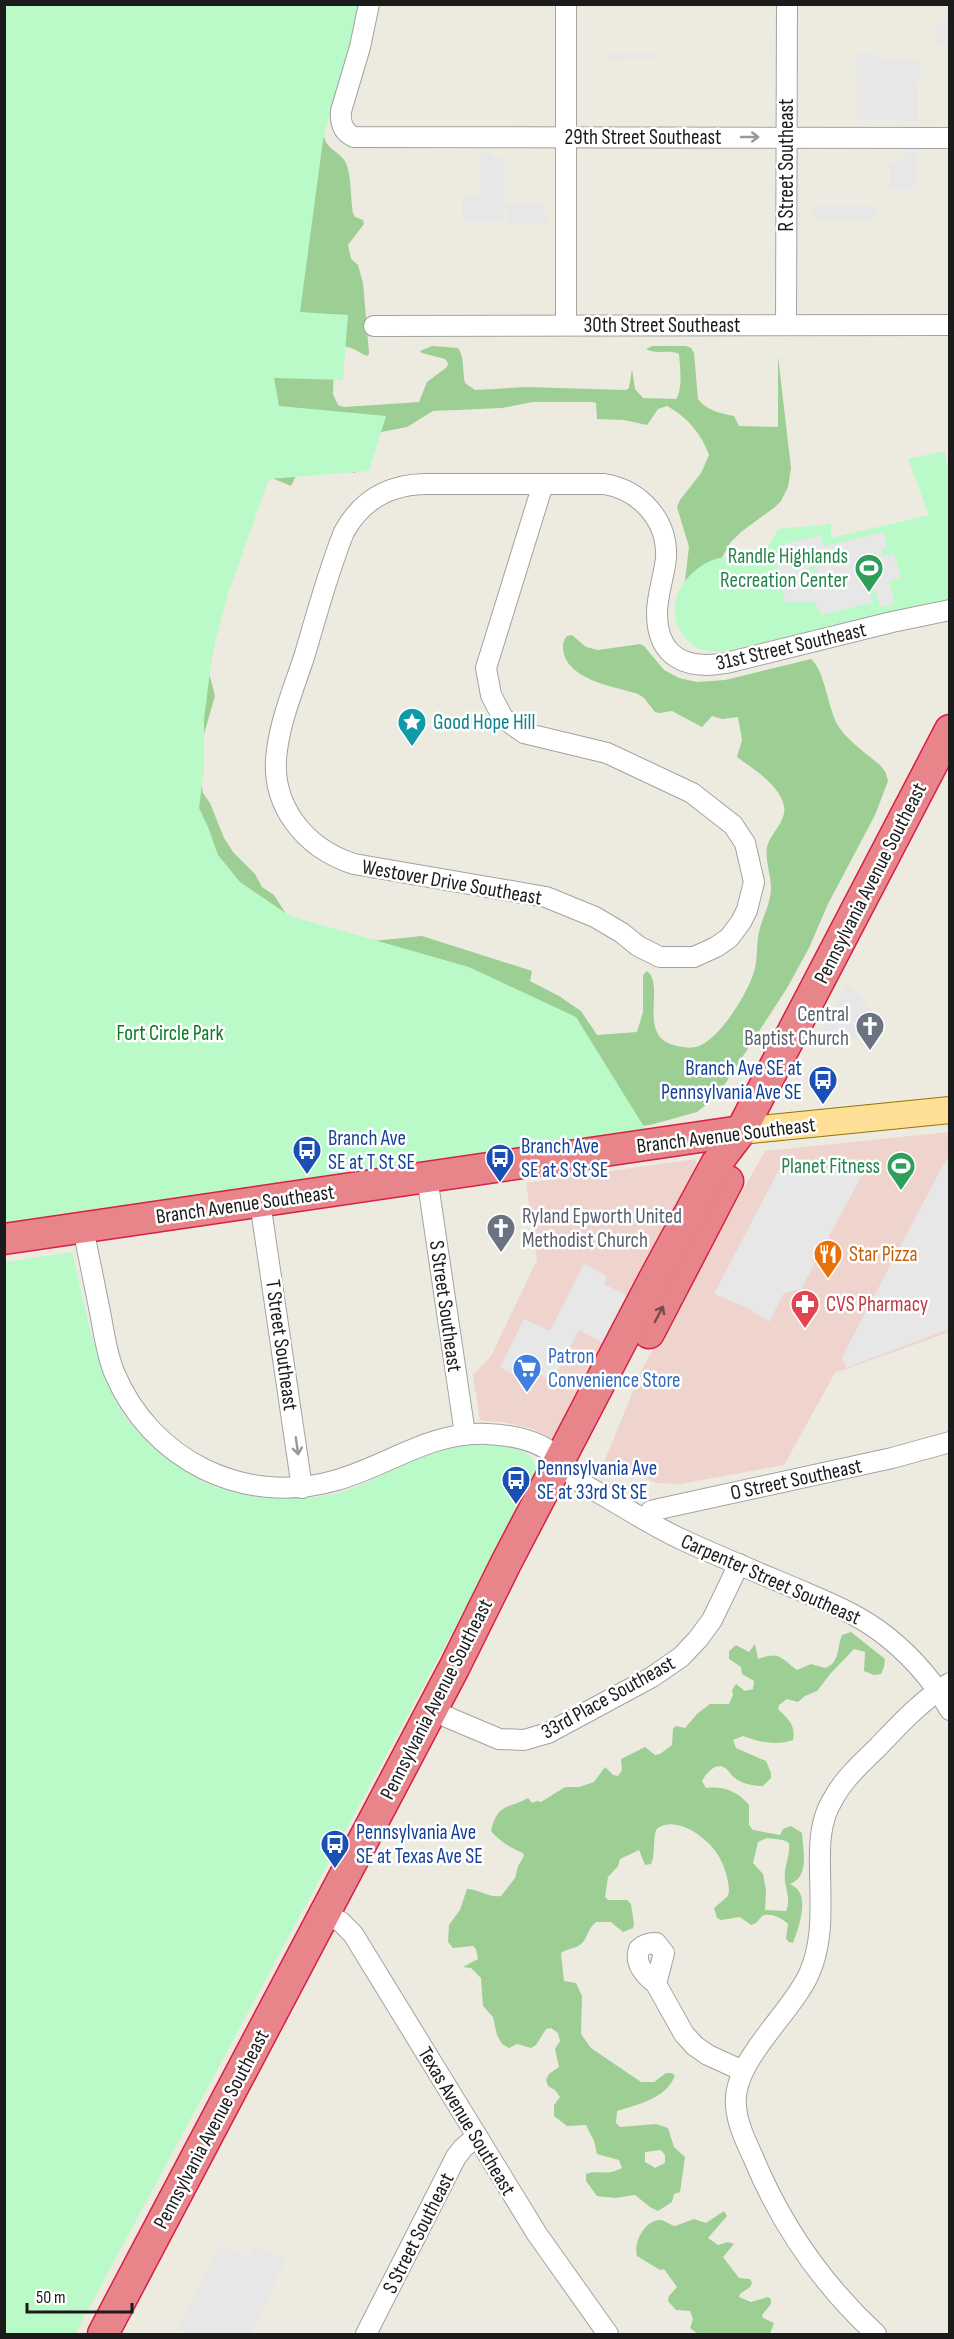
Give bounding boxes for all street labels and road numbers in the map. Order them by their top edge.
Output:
street label: R Street Southeast [774,98,799,232]
street label: 29th Street Southeast [565,125,721,150]
street label: 30th Street Southeast [584,313,740,338]
street label: 31st Street Southeast [714,617,869,676]
street label: Pennsylvania Avenue Southeast [809,779,932,988]
street label: Westover Drive Southeast [360,854,544,911]
street label: Branch Avenue Southeast [635,1112,817,1159]
street label: Branch Avenue Southeast [154,1180,336,1229]
street label: S Street Southeast [424,1239,467,1373]
street label: T Street Southeast [260,1278,303,1412]
street label: O Street Southeast [728,1453,864,1506]
street label: Carpenter Street Southeast [677,1529,865,1630]
street label: Pennsylvania Avenue Southeast [375,1595,498,1804]
street label: 33rd Place Southeast [537,1650,679,1744]
street label: Pennsylvania Avenue Southeast [148,2025,275,2233]
street label: Texas Avenue Southeast [412,2042,521,2200]
street label: S Street Southeast [377,2169,460,2298]

